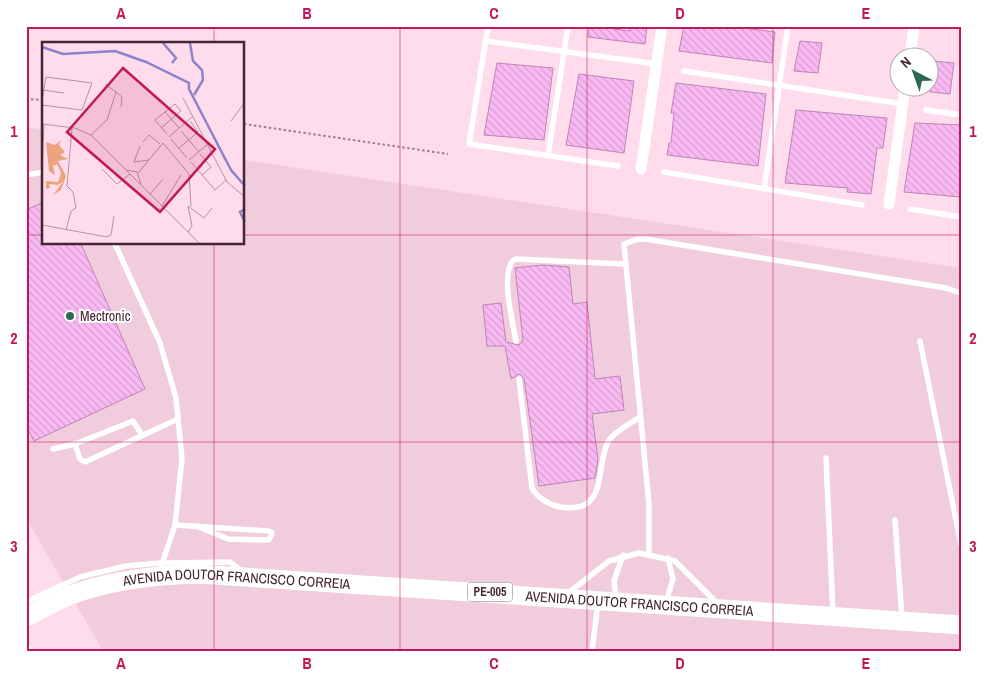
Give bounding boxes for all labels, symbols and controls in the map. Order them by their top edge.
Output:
text: A [116,2,126,24]
text: B [302,2,312,24]
text: C [489,2,499,24]
text: D [675,2,685,24]
text: E [862,2,871,24]
inset map [42,42,245,245]
north arrow [890,48,940,98]
text: N [896,53,915,72]
text: 1 [10,120,18,142]
text: 1 [969,120,977,142]
place label: Mectronic [80,307,131,325]
marker: Mectronic [64,310,76,322]
text: 2 [10,327,18,349]
text: 2 [969,327,977,349]
text: 3 [10,535,18,557]
text: 3 [969,535,977,557]
street label: AVENIDA DOUTOR FRANCISCO CORREIA [120,565,351,593]
road number: PE-005 [468,582,512,602]
street label: AVENIDA DOUTOR FRANCISCO CORREIA [524,587,754,620]
text: A [116,652,126,674]
text: B [302,652,312,674]
text: C [489,652,499,674]
text: D [675,652,685,674]
text: E [862,652,871,674]

